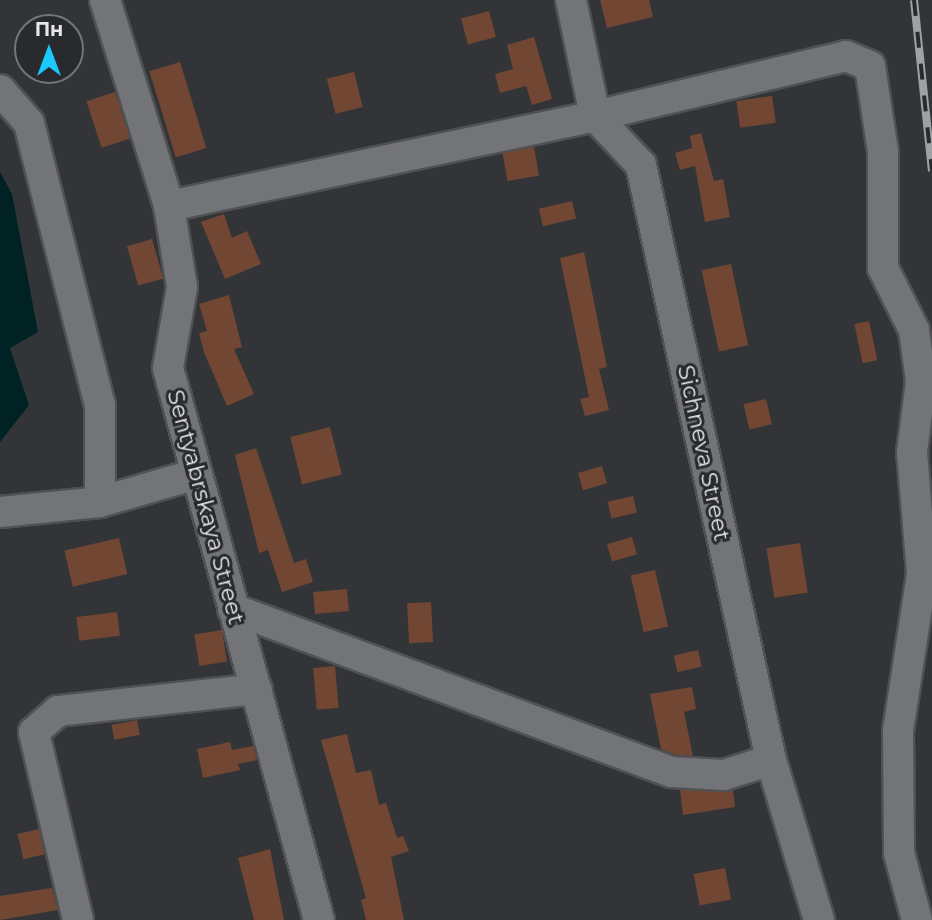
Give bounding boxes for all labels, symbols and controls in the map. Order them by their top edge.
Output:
north arrow [14,14,84,84]
text: Пн [35,18,63,41]
street label: Sichneva Street [672,363,736,543]
street label: Sentyabrskaya Street [161,387,251,627]

